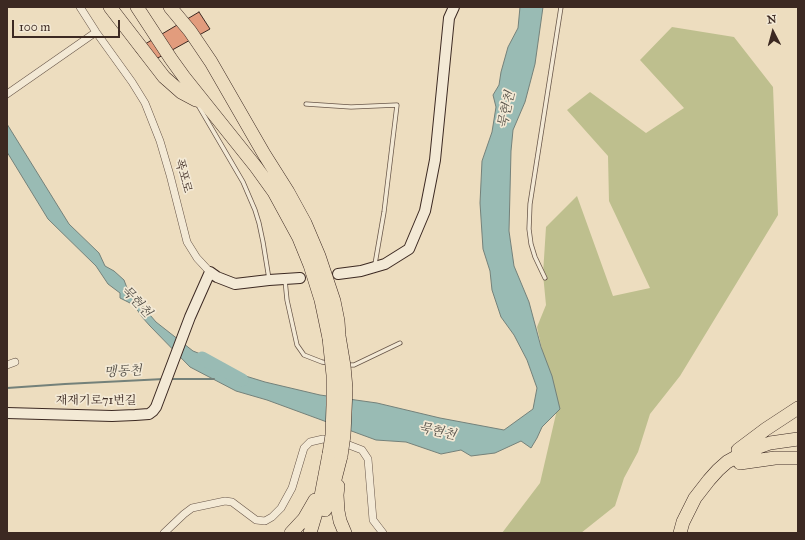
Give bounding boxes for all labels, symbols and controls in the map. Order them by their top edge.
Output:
scale bar [14,12,122,38]
north arrow [753,12,793,52]
text: N [766,13,777,27]
text: 100 m [19,20,50,34]
water label: 묵현천 [495,90,519,130]
street label: 폭포로 [172,157,194,195]
water label: 묵현천 [117,283,155,321]
water label: 맹동천 [104,363,142,381]
street label: 재재기로71번길 [56,394,136,408]
water label: 묵현천 [417,420,457,444]

